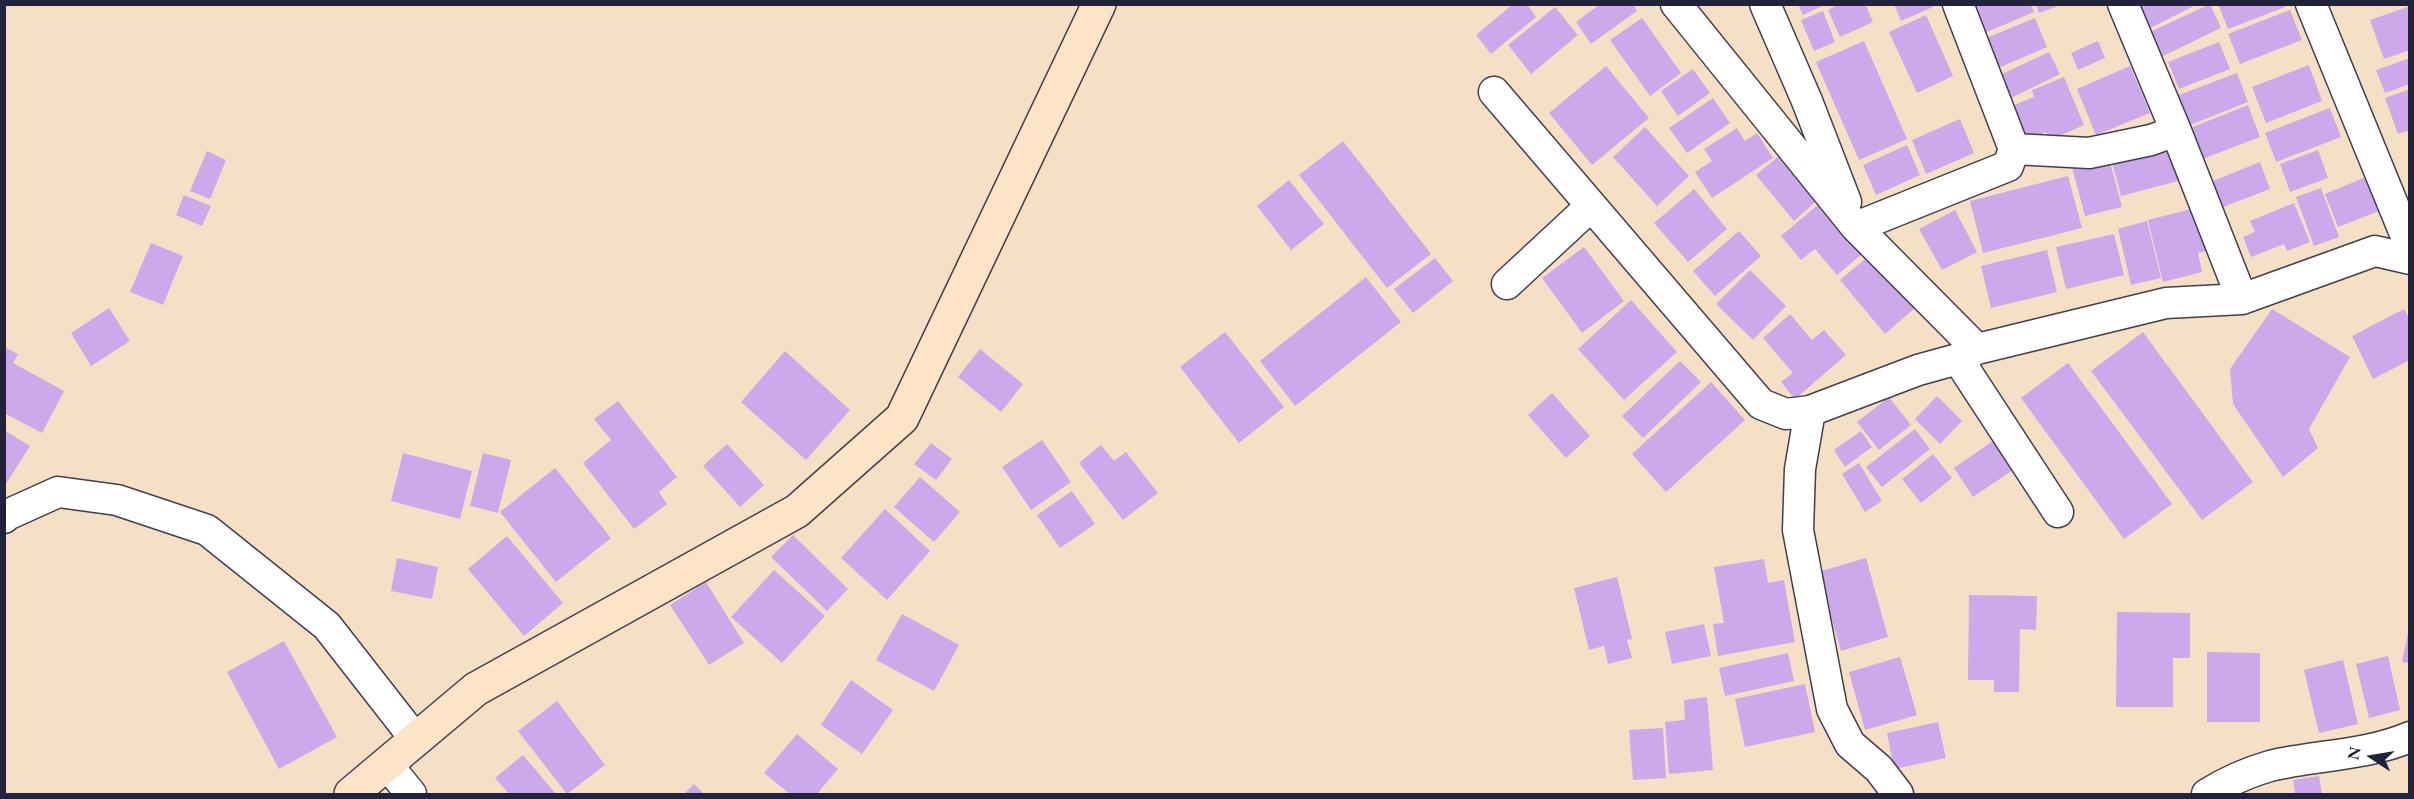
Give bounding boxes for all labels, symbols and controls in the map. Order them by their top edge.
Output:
north arrow [2342,727,2402,787]
text: N [2342,745,2366,762]

